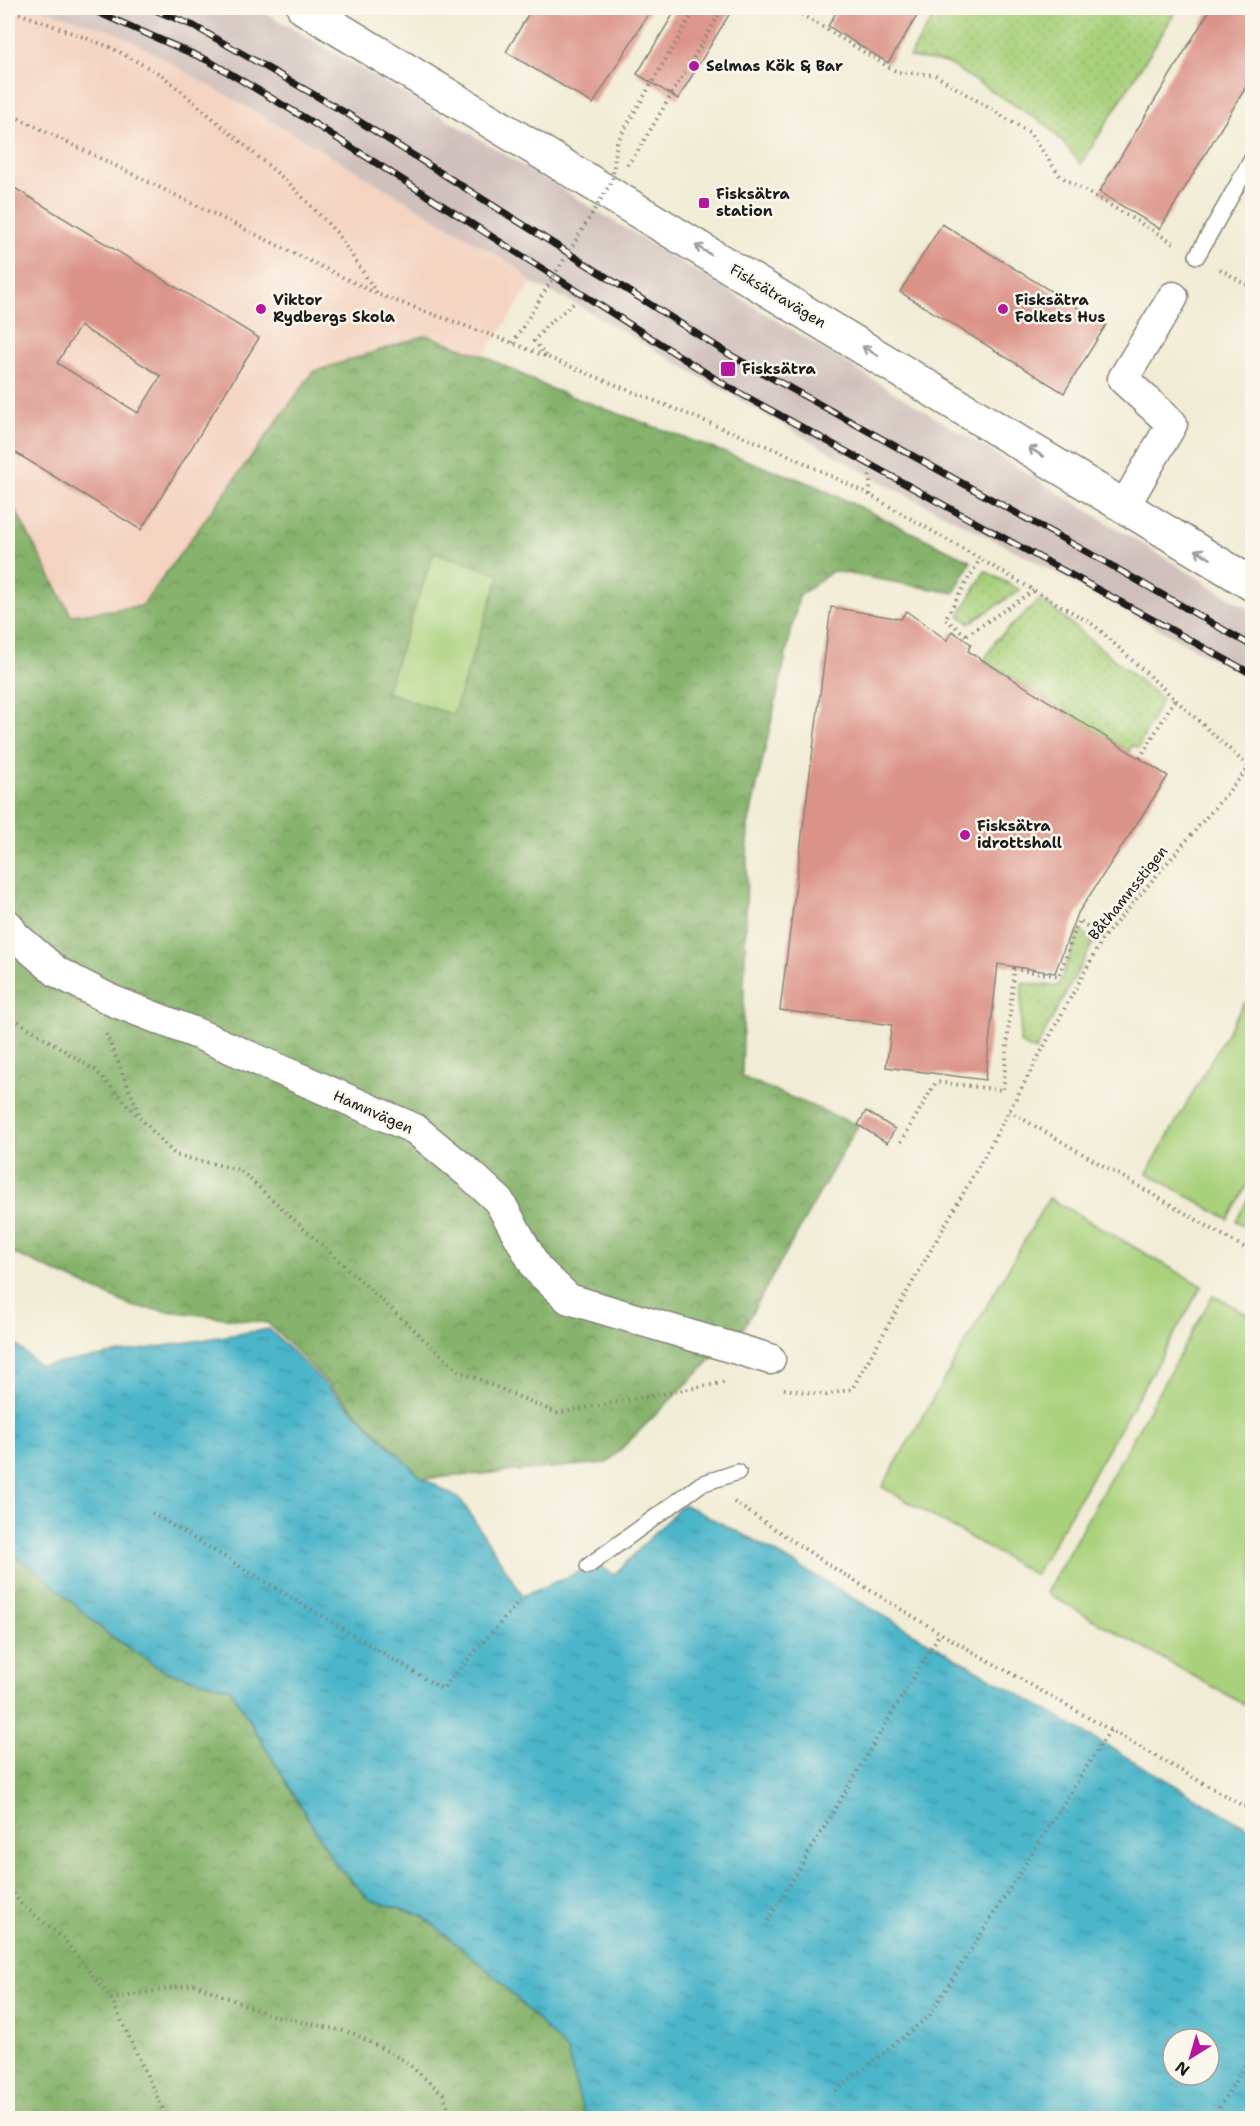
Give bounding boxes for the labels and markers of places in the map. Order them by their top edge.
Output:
place label: Selmas Kök & Bar [706,56,843,76]
marker: Selmas Kök & Bar [687,59,701,73]
place label: Fisksätra station [716,184,791,221]
marker: Fisksätra station [697,196,711,210]
place label: Viktor Rydbergs Skola [273,290,396,327]
place label: Fisksätra Folkets Hus [1015,290,1105,327]
marker: Viktor Rydbergs Skola [254,302,268,316]
marker: Fisksätra Folkets Hus [996,302,1010,316]
place label: Fisksätra [742,359,817,379]
marker: Fisksätra [719,360,737,378]
place label: Fisksätra idrottshall [977,816,1062,853]
marker: Fisksätra idrottshall [958,828,972,842]

